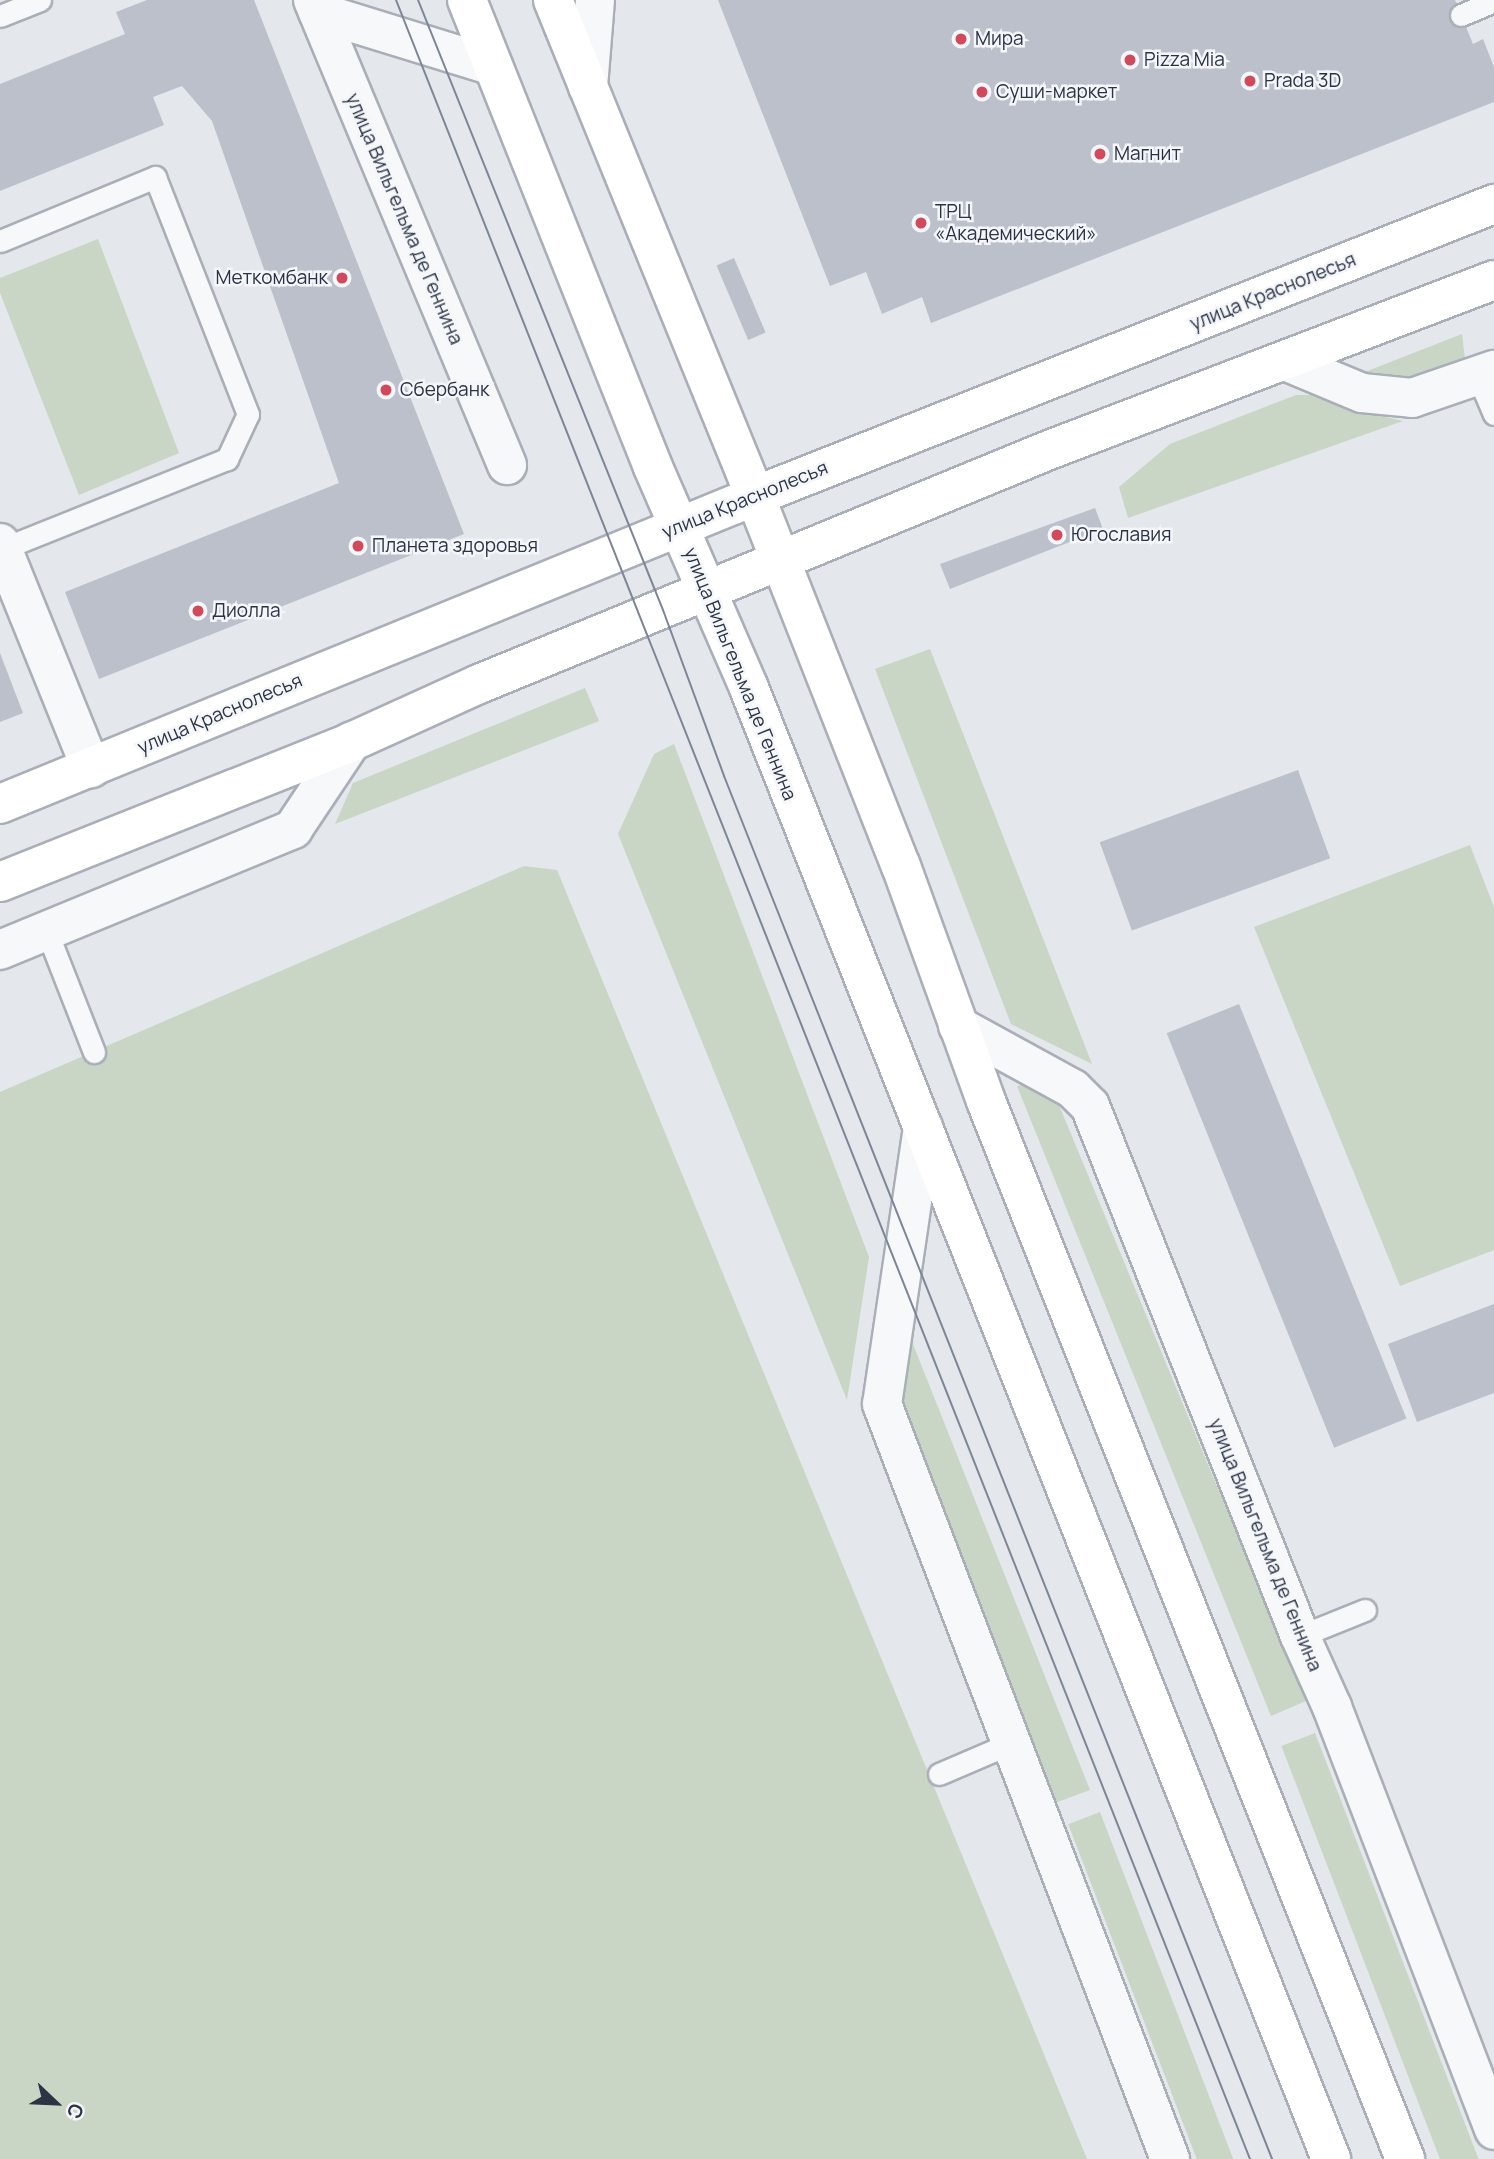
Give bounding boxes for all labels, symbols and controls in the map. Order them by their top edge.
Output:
place label: Мира [975,28,1024,50]
marker: Мира [953,31,969,47]
place label: Pizza Mia [1144,49,1225,71]
marker: Pizza Mia [1122,52,1138,68]
place label: Prada 3D [1264,70,1341,92]
marker: Prada 3D [1242,73,1258,89]
place label: Суши-маркет [996,81,1117,103]
marker: Суши-маркет [974,84,990,100]
street label: улица Вильгельма де Геннина [341,90,467,348]
place label: Магнит [1114,143,1181,165]
marker: Магнит [1092,146,1108,162]
place label: ТРЦ «Академический» [935,201,1097,245]
marker: ТРЦ «Академический» [913,215,929,231]
street label: улица Краснолесья [1187,248,1359,336]
place label: Меткомбанк [216,267,328,289]
marker: Меткомбанк [334,270,350,286]
place label: Сбербанк [400,379,489,401]
marker: Сбербанк [378,382,394,398]
street label: улица Краснолесья [659,456,831,544]
place label: Югославия [1071,524,1172,546]
marker: Югославия [1049,527,1065,543]
place label: Планета здоровья [372,535,538,557]
marker: Планета здоровья [350,538,366,554]
street label: улица Вильгельма де Геннина [679,544,801,804]
place label: Диолла [212,600,280,622]
marker: Диолла [190,603,206,619]
street label: улица Краснолесья [134,669,306,759]
street label: улица Вильгельма де Геннина [1204,1415,1326,1675]
north arrow [21,2068,91,2138]
text: С [61,2100,90,2123]

